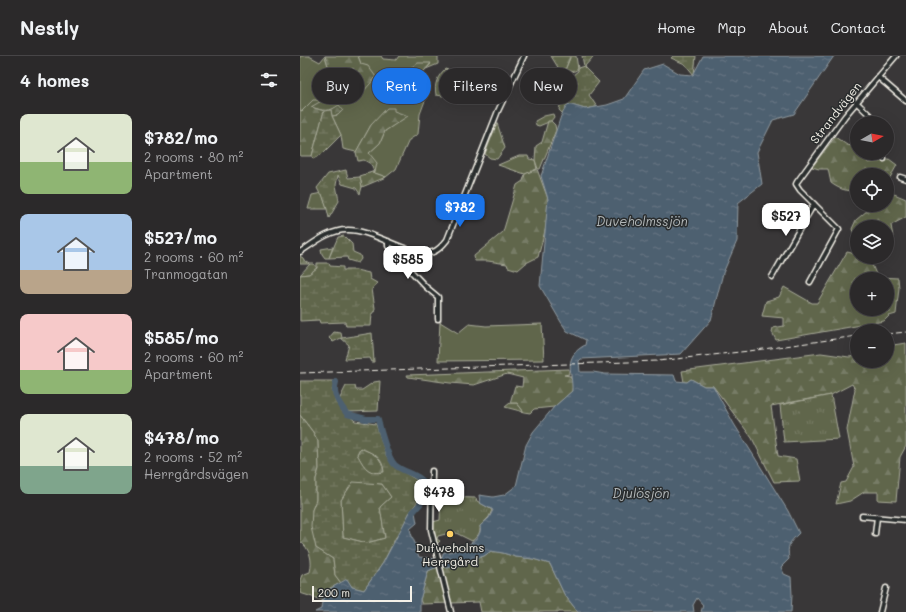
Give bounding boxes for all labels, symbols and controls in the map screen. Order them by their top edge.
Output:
text: Nestly [20,15,79,40]
text: Home [657,18,695,37]
text: Map [717,18,746,37]
text: About [768,18,809,37]
text: Contact [831,18,886,37]
chip: Buy [312,68,364,104]
chip: Rent [372,68,431,104]
chip: Filters [439,68,512,104]
chip: New [520,68,577,104]
text: 4 homes [20,69,89,91]
icon: filters [258,69,280,91]
street label: Strandvägen [806,78,864,147]
north arrow [850,116,894,160]
map controls [850,116,894,368]
text: $782/mo [144,126,218,148]
icon: home [52,130,100,178]
text: 2 rooms · 80 m² [144,148,243,165]
text: Apartment [144,165,213,182]
button: locate [850,168,894,212]
pin: $782 [436,194,484,228]
text: $782 [445,198,475,215]
pin: $527 [762,203,810,237]
text: $527 [771,207,801,224]
water label: Duveholmssjön [596,212,688,229]
button: layers [850,220,894,264]
text: $527/mo [144,226,217,248]
icon: home [52,230,100,278]
pin: $585 [384,246,432,280]
text: 2 rooms · 60 m² [144,248,243,265]
text: $585 [392,250,424,267]
text: Tranmogatan [144,265,228,282]
button: + [850,272,894,316]
button: − [850,324,894,368]
text: $585/mo [144,326,219,348]
icon: home [52,330,100,378]
text: 2 rooms · 60 m² [144,348,243,365]
text: Apartment [144,365,213,382]
text: $478/mo [144,426,219,448]
icon: home [52,430,100,478]
text: 2 rooms · 52 m² [144,448,242,465]
text: Herrgårdsvägen [144,465,248,482]
pin: $478 [415,479,463,513]
text: $478 [423,483,455,500]
water label: Djulösjön [613,484,669,501]
marker: Dufweholms Herrgård [445,529,455,539]
place label: Dufweholms Herrgård [416,539,484,569]
scale bar [312,584,412,603]
text: 200 m [318,585,350,600]

